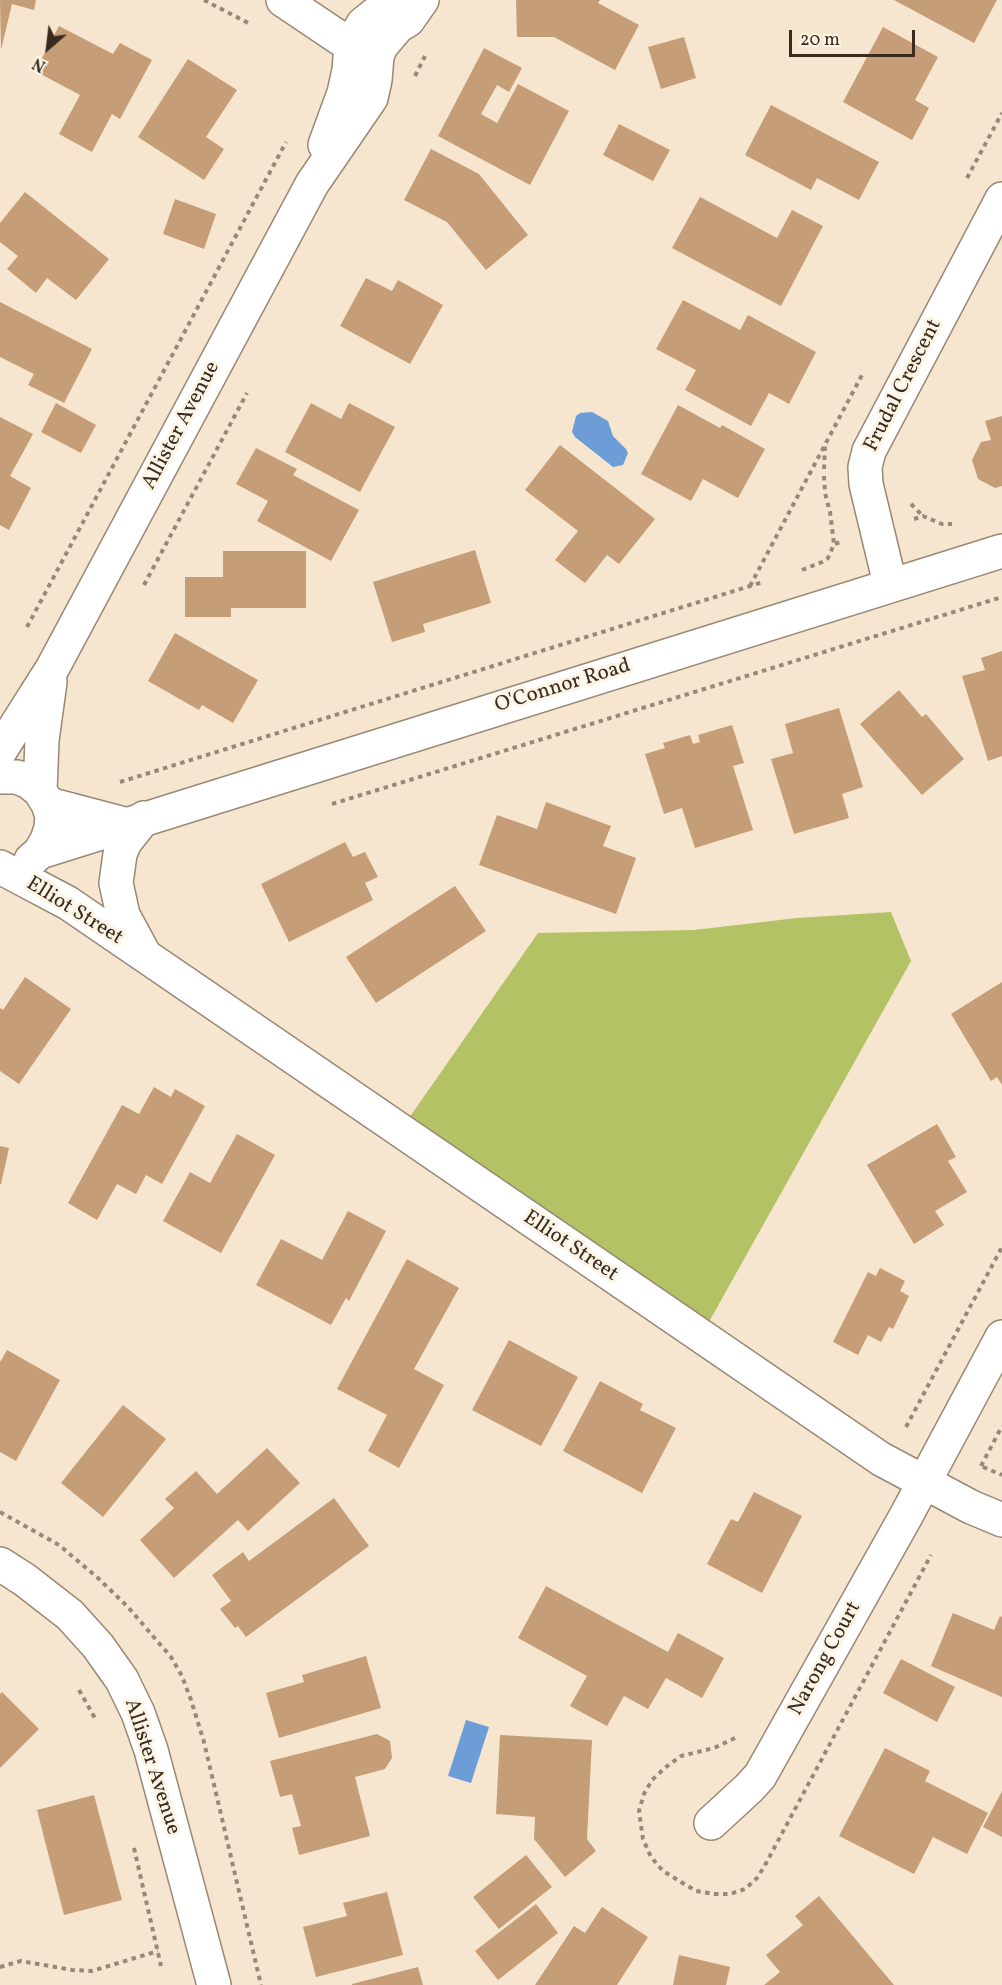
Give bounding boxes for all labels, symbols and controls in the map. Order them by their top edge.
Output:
north arrow [18,18,78,78]
scale bar [792,18,918,56]
text: 20 m [800,28,840,53]
text: N [29,51,50,76]
street label: Frudal Crescent [860,316,948,456]
street label: Allister Avenue [138,358,226,494]
street label: O'Connor Road [492,654,634,720]
street label: Elliot Street [21,872,127,952]
street label: Elliot Street [518,1206,622,1288]
street label: Narong Court [784,1598,868,1720]
street label: Allister Avenue [117,1696,185,1838]

